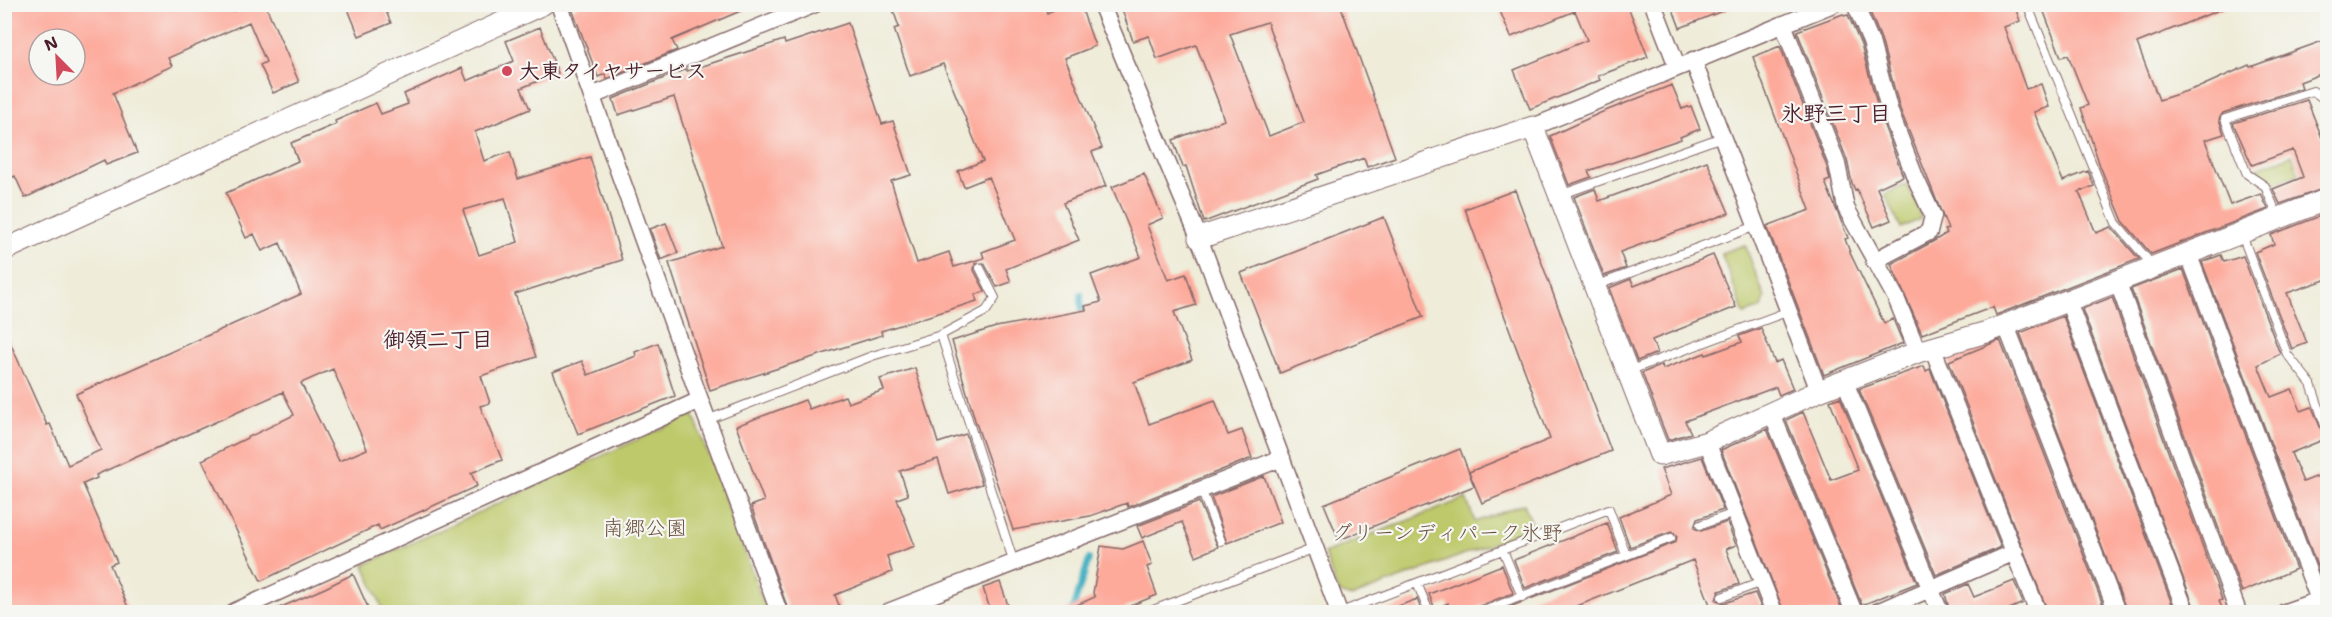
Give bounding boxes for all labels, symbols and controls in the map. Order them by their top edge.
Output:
north arrow [27,27,87,87]
text: N [41,32,61,56]
place label: 大東タイヤサービス [519,57,707,85]
marker: 大東タイヤサービス [500,64,514,78]
district label: 氷野三丁目 [1781,99,1891,128]
district label: 御領二丁目 [383,325,493,354]
park label: 南郷公園 [603,514,687,542]
park label: グリーンディパーク氷野 [1332,519,1563,547]

